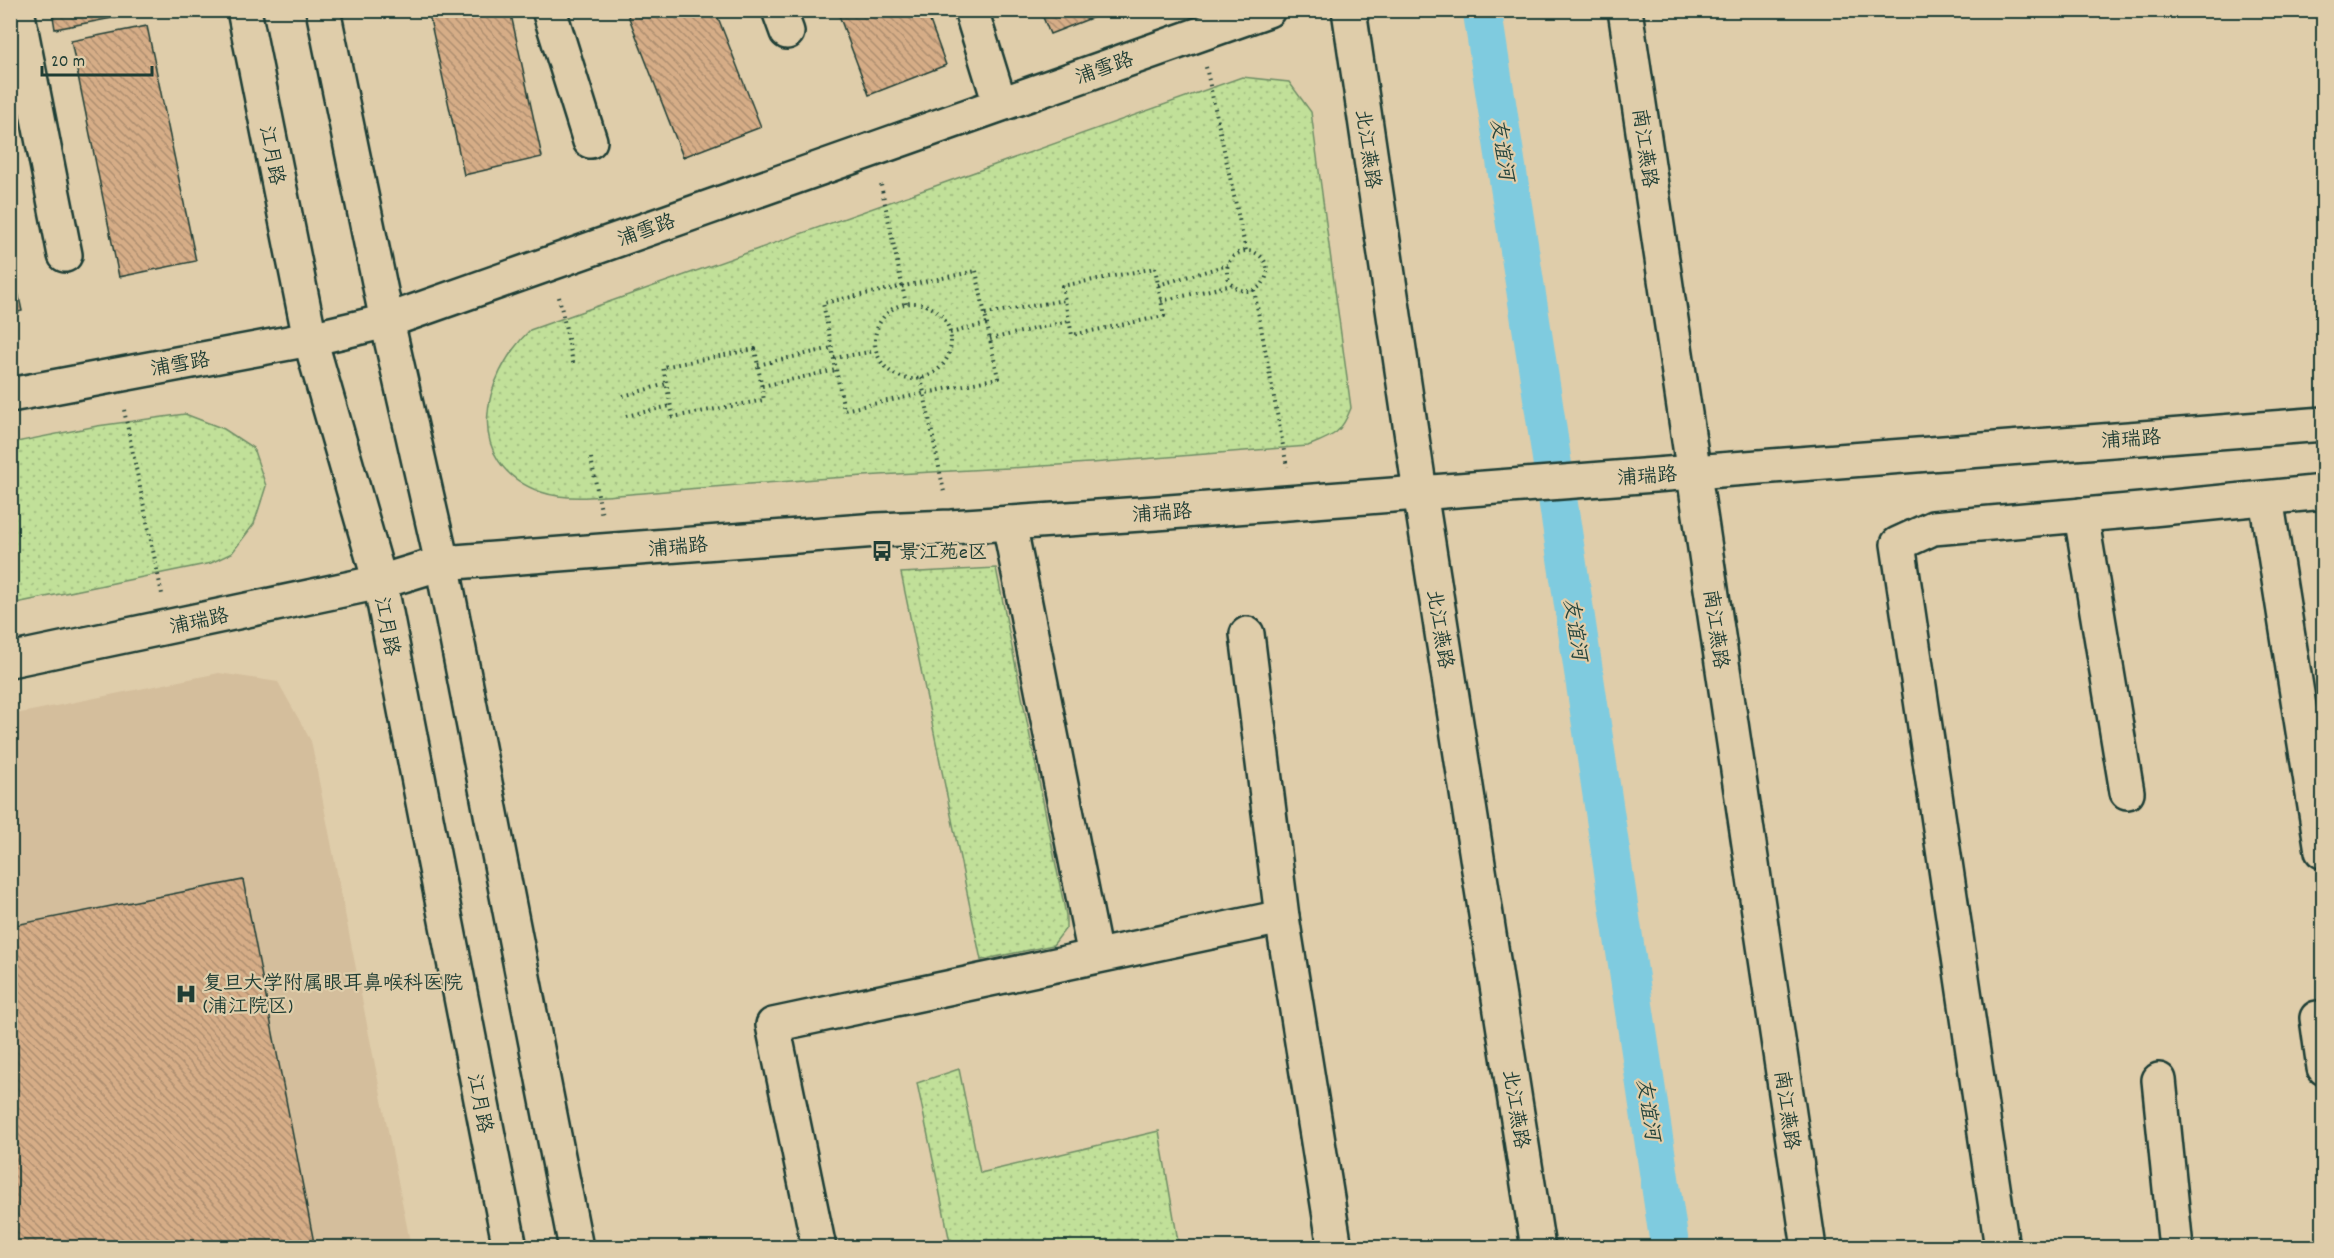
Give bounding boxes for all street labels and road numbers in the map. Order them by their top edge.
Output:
street label: 浦雪路 [1072,47,1139,93]
street label: 南江燕路 [1624,107,1663,191]
street label: 北江燕路 [1347,108,1386,192]
street label: 江月路 [251,123,290,189]
street label: 浦雪路 [614,208,681,255]
street label: 浦雪路 [149,347,213,385]
street label: 浦瑞路 [2100,425,2163,457]
street label: 浦瑞路 [1616,462,1679,494]
street label: 浦瑞路 [1131,499,1194,531]
street label: 浦瑞路 [647,532,710,566]
street label: 北江燕路 [1418,588,1458,672]
street label: 南江燕路 [1695,588,1734,672]
street label: 江月路 [366,594,405,660]
street label: 浦瑞路 [167,603,233,643]
street label: 北江燕路 [1494,1068,1534,1152]
street label: 南江燕路 [1766,1069,1805,1153]
street label: 江月路 [459,1071,498,1137]

